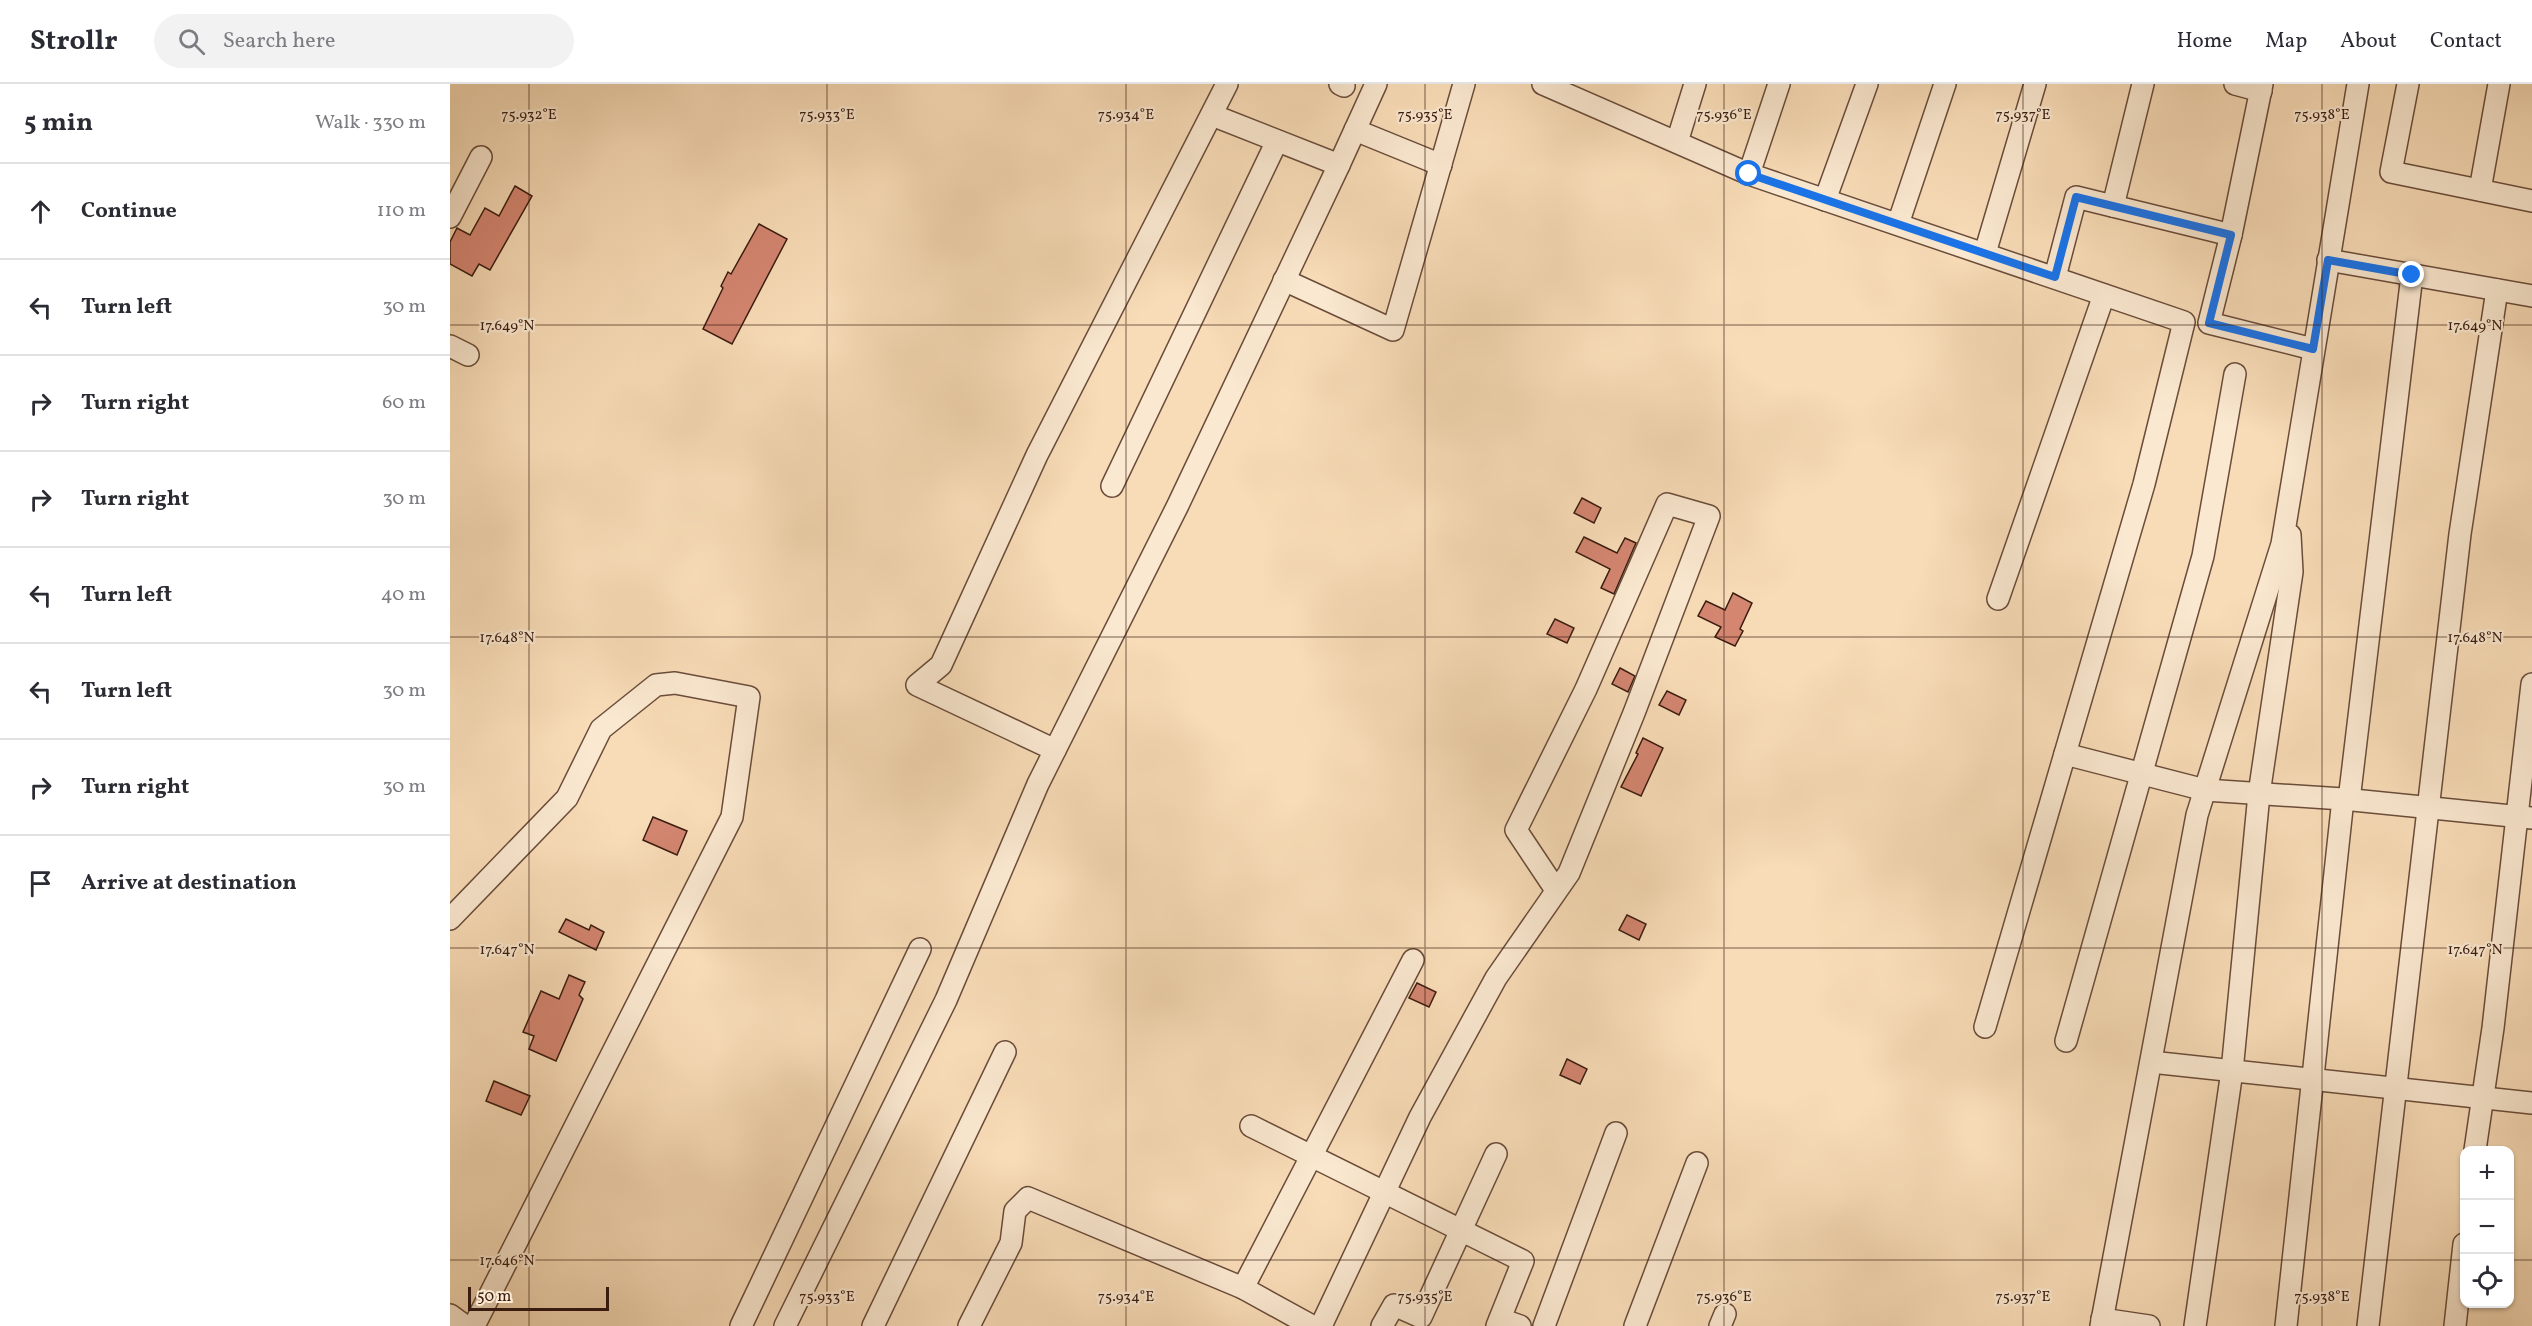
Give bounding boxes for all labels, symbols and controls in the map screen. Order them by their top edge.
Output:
search box [154,14,574,68]
text: Strollr [30,22,118,61]
icon: search [175,25,208,58]
text: Search here [223,26,335,57]
text: Home [2177,27,2232,56]
text: Map [2265,27,2307,56]
text: About [2340,27,2397,56]
text: Contact [2430,27,2502,56]
text: 5 min [24,105,93,141]
text: 75.932°E [501,105,557,126]
text: 75.933°E [799,105,855,126]
text: 75.934°E [1098,105,1154,126]
text: 75.935°E [1397,105,1453,126]
text: 75.936°E [1696,105,1752,126]
text: 75.937°E [1995,105,2051,126]
text: 75.938°E [2294,105,2350,126]
text: Walk · 330 m [315,109,426,137]
route start [1735,160,1761,186]
icon: ahead [24,195,57,228]
text: Continue [81,196,177,227]
text: 110 m [377,197,426,225]
route end [2398,261,2424,287]
icon: left [24,291,57,324]
text: Turn left [81,292,172,323]
text: 30 m [382,293,426,321]
text: 17.649°N [479,316,535,337]
text: 17.649°N [2447,316,2503,337]
icon: right [24,387,57,420]
text: Turn right [81,388,189,419]
text: 60 m [382,389,426,417]
icon: right [24,483,57,516]
text: Turn right [81,484,189,515]
text: 30 m [382,485,426,513]
icon: left [24,579,57,612]
text: Turn left [81,580,172,611]
text: 40 m [381,581,426,609]
text: 17.648°N [479,628,535,649]
text: 17.648°N [2447,628,2503,649]
icon: left [24,675,57,708]
text: Turn left [81,676,172,707]
text: 30 m [382,677,426,705]
icon: right [24,771,57,804]
text: Turn right [81,772,189,803]
text: 30 m [382,773,426,801]
icon: arrive [24,867,57,900]
text: Arrive at destination [81,868,297,899]
text: 17.647°N [479,940,535,961]
text: 17.647°N [2447,940,2503,961]
map controls [2460,1146,2514,1308]
button: + [2460,1146,2514,1200]
button: − [2460,1200,2514,1254]
text: 17.646°N [479,1251,535,1272]
button: locate [2460,1254,2514,1308]
scale bar [468,1284,609,1312]
text: 50 m [477,1286,511,1308]
text: 75.933°E [799,1287,855,1308]
text: 75.934°E [1098,1287,1154,1308]
text: 75.935°E [1397,1287,1453,1308]
text: 75.936°E [1696,1287,1752,1308]
text: 75.937°E [1995,1287,2051,1308]
text: 75.938°E [2294,1287,2350,1308]

